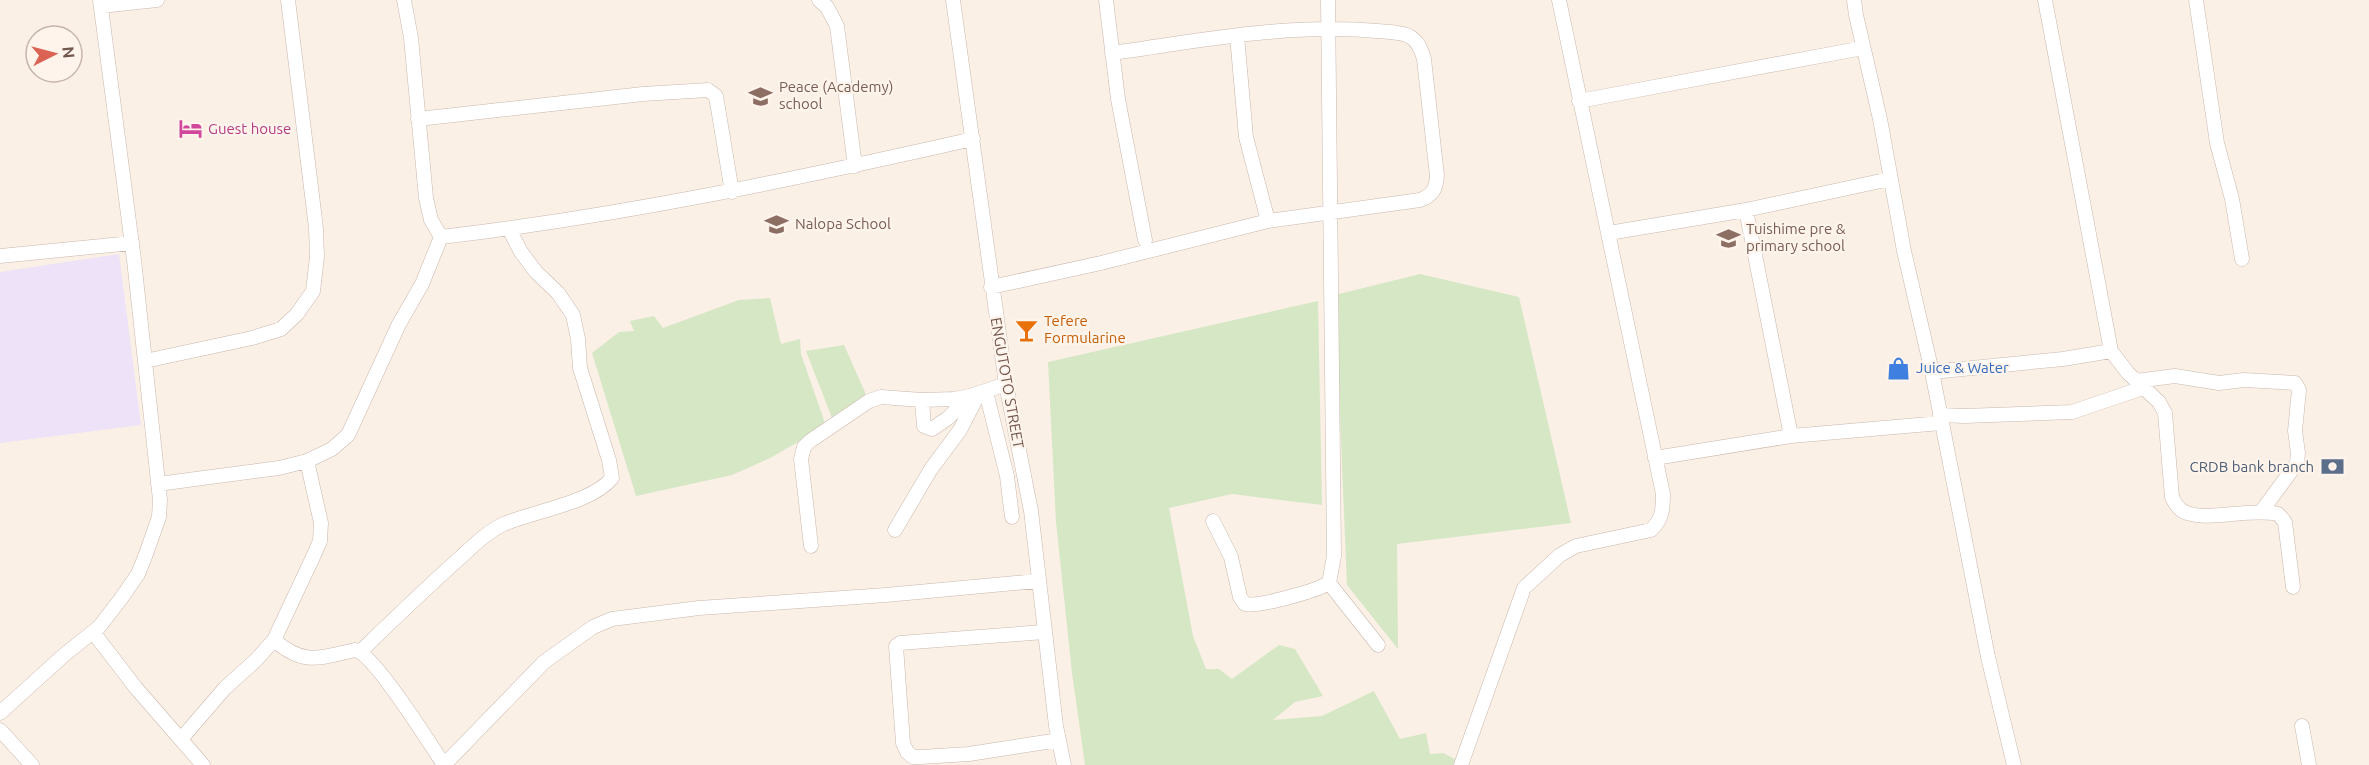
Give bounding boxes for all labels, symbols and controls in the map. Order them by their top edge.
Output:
north arrow [24,24,84,84]
text: N [59,46,78,59]
place label: Peace (Academy) school [779,78,893,112]
school or university icon: Peace (Academy) school [748,83,774,109]
hotel icon: Guest house [177,116,203,142]
place label: Guest house [208,120,291,137]
school or university icon: Nalopa School [764,211,790,237]
place label: Nalopa School [795,215,891,232]
place label: Tuishime pre & primary school [1746,220,1846,254]
school or university icon: Tuishime pre & primary school [1715,225,1741,251]
place label: Tefere Formularine [1044,312,1126,346]
street label: ENGUTOTO STREET [988,316,1027,450]
bar icon: Tefere Formularine [1013,317,1039,343]
shop icon: Juice & Water [1885,355,1911,381]
place label: Juice & Water [1916,359,2009,376]
bank icon: CRDB bank branch [2319,454,2345,480]
place label: CRDB bank branch [2190,458,2314,475]

